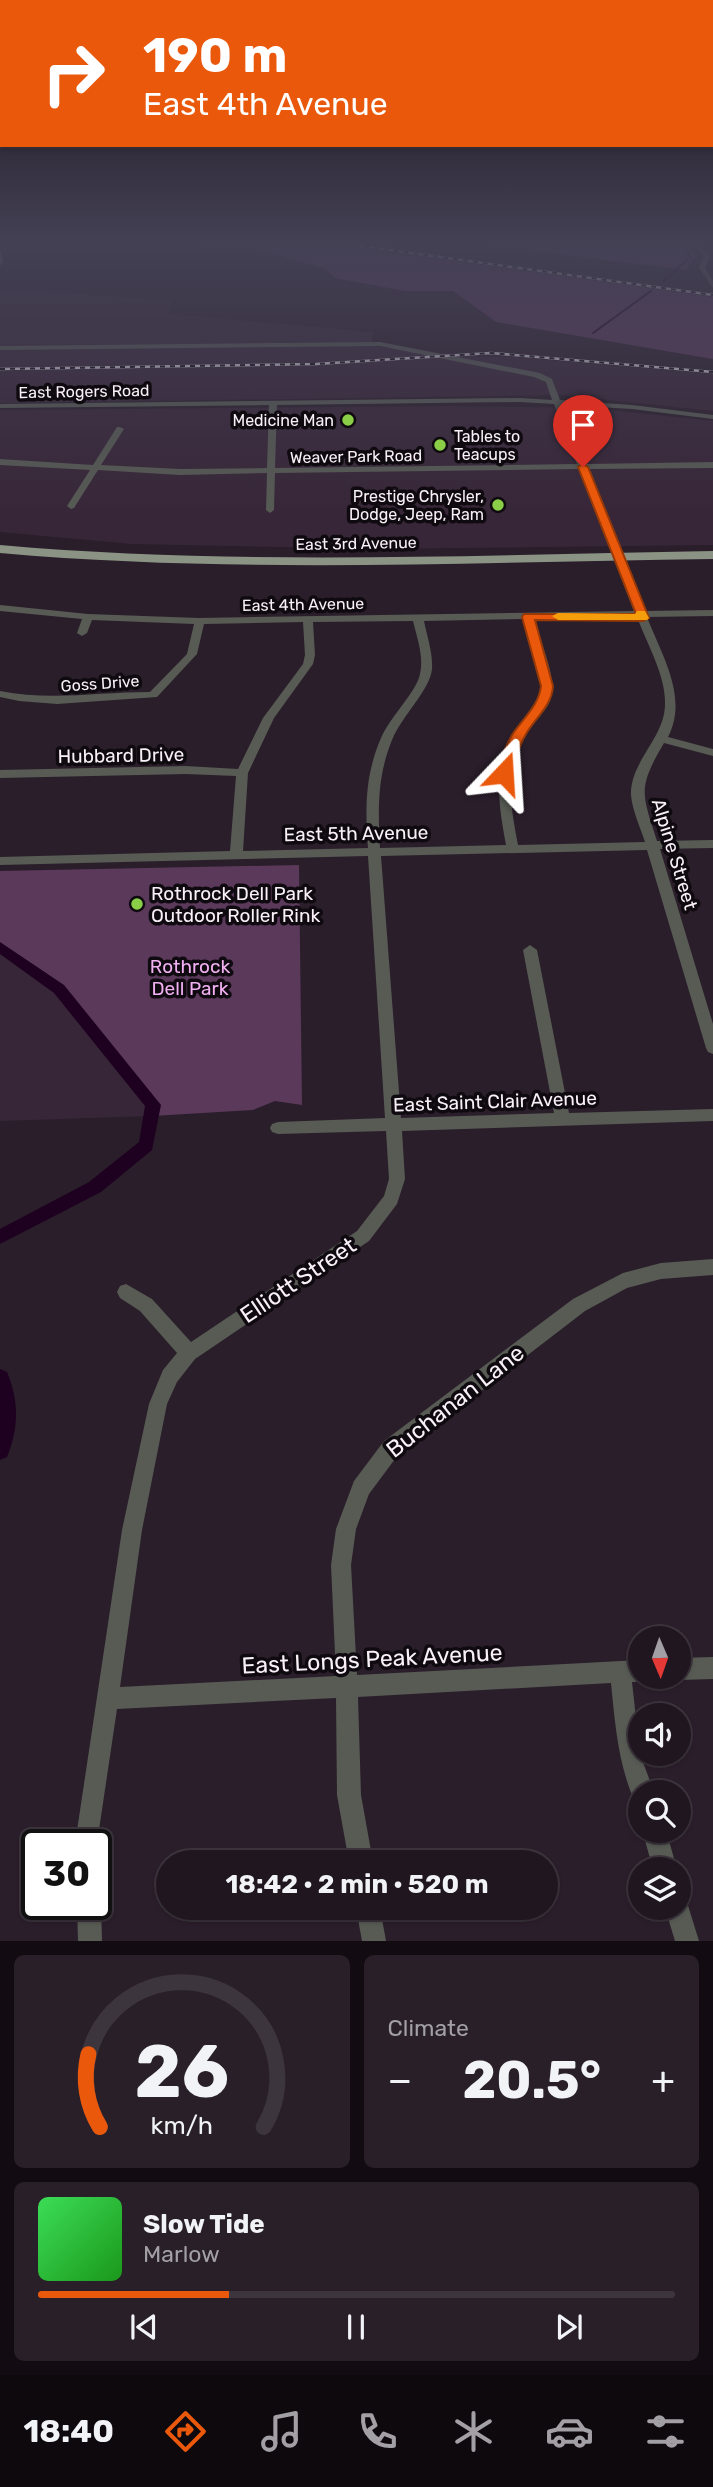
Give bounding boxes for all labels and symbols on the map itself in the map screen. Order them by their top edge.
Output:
street label: East Rogers Road [18,381,150,402]
pin [553,395,613,467]
place label: Medicine Man [232,411,334,430]
marker: Medicine Man [340,412,356,428]
place label: Tables to Teacups [454,427,520,464]
marker: Tables to Teacups [432,437,448,453]
street label: Weaver Park Road [290,446,422,467]
place label: Prestige Chrysler, Dodge, Jeep, Ram [349,487,484,524]
marker: Prestige Chrysler, Dodge, Jeep, Ram [490,497,506,513]
street label: East 3rd Avenue [295,533,417,554]
street label: East 4th Avenue [242,594,364,615]
street label: Goss Drive [60,671,140,696]
position arrow [467,736,541,810]
street label: Hubbard Drive [57,743,185,768]
street label: Alpine Street [647,796,702,913]
street label: East 5th Avenue [283,821,429,846]
place label: Rothrock Dell Park Outdoor Roller Rink [151,882,320,927]
marker: Rothrock Dell Park Outdoor Roller Rink [129,896,145,912]
park label: Rothrock Dell Park [150,955,230,1000]
street label: East Saint Clair Avenue [393,1086,597,1117]
street label: Elliott Street [235,1231,361,1329]
street label: Buchanan Lane [380,1338,530,1464]
north arrow [628,1626,691,1689]
street label: East Longs Peak Avenue [241,1638,503,1680]
speed limit sign: 30 [21,1829,112,1920]

